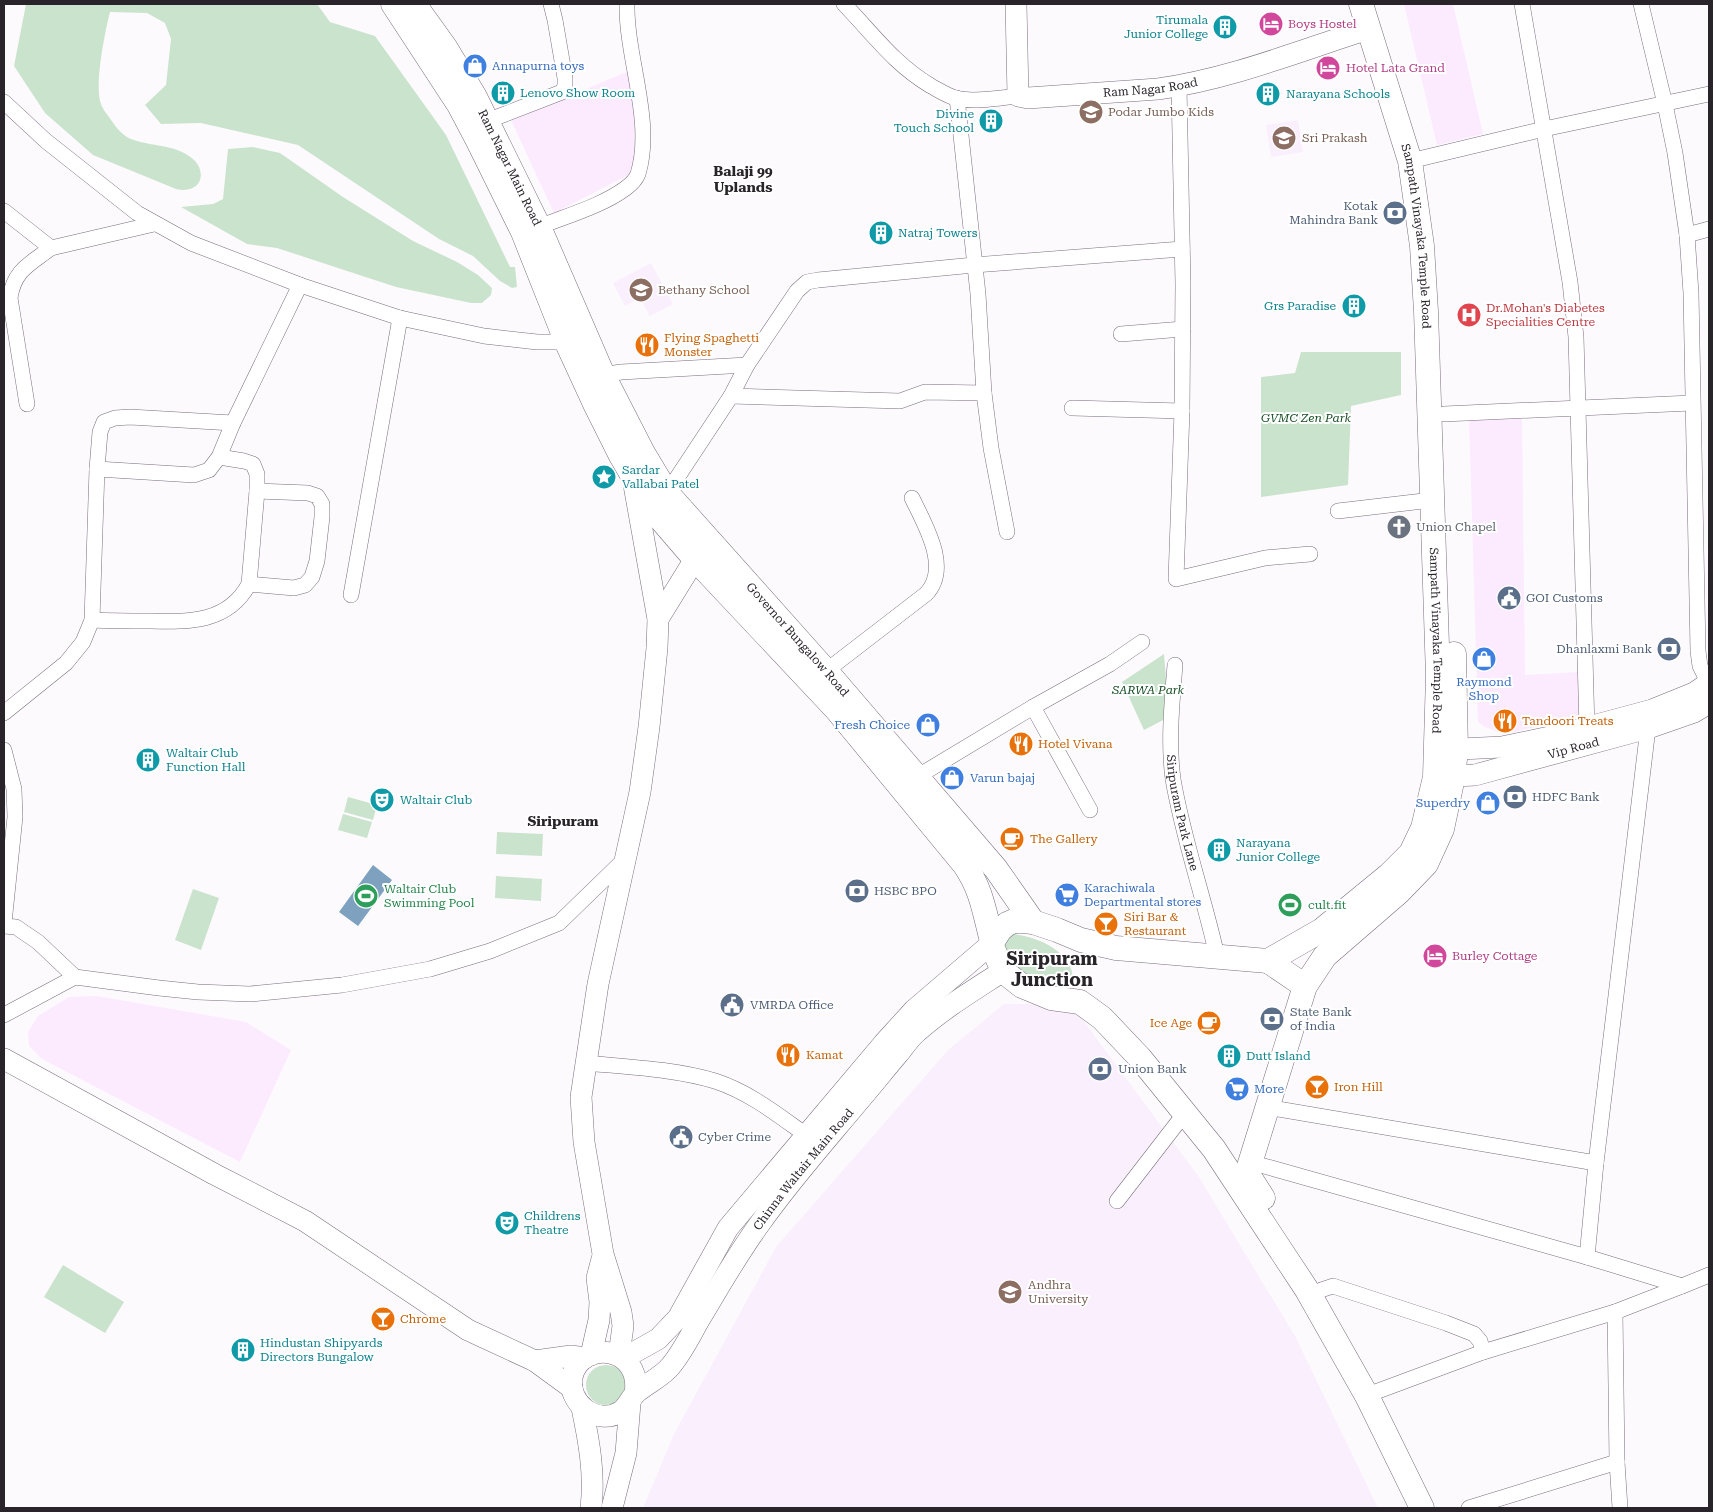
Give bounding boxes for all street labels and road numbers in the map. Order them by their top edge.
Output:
street label: Ram Nagar Road [1102,75,1199,100]
street label: Ram Nagar Main Road [475,107,544,228]
street label: Sampath Vinayaka Temple Road [1398,142,1434,329]
street label: Sampath Vinayaka Temple Road [1427,547,1445,734]
street label: Governor Bungalow Road [743,580,852,700]
street label: Vip Road [1546,735,1601,762]
street label: Siripuram Park Lane [1164,754,1201,873]
street label: Chinna Waltair Main Road [750,1105,857,1233]

